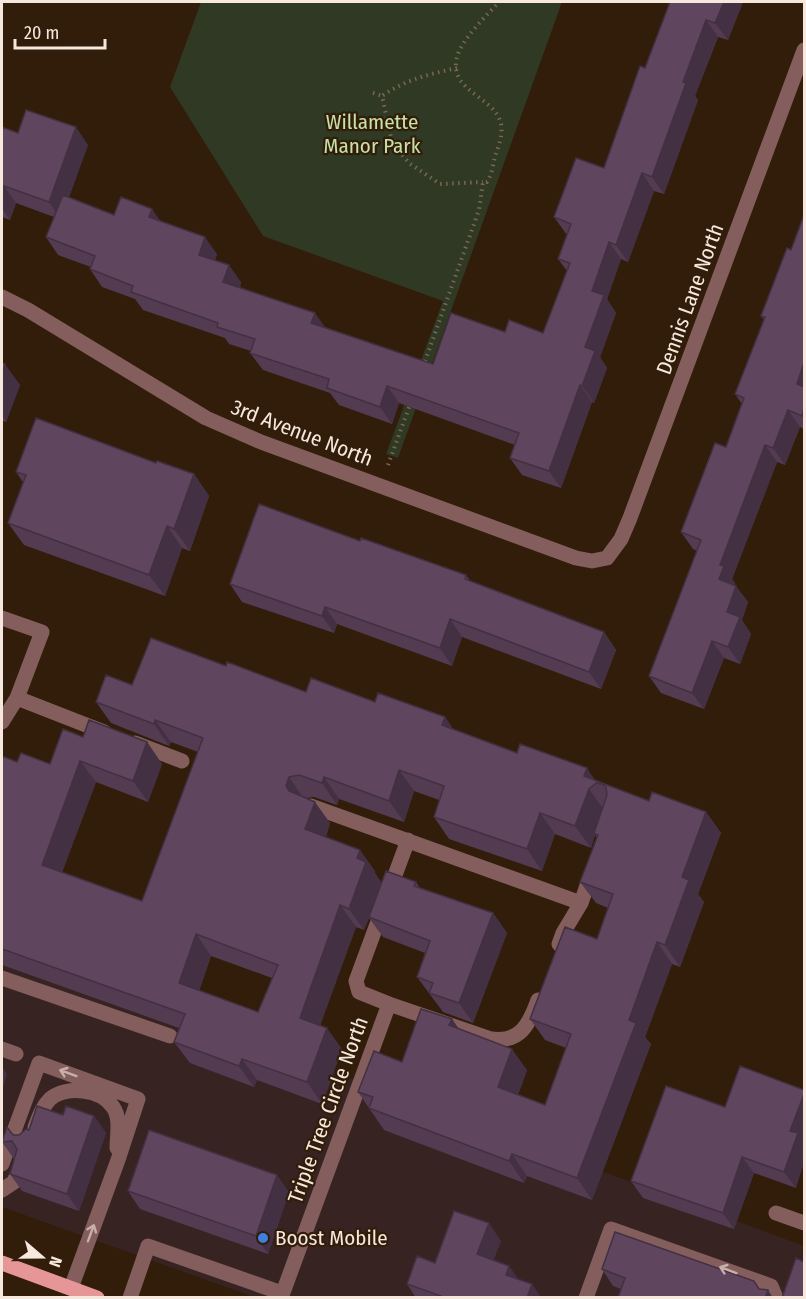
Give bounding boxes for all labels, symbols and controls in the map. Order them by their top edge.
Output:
scale bar [15,12,105,50]
text: 20 m [24,22,59,44]
park label: Willamette Manor Park [324,109,421,159]
street label: Dennis Lane North [651,220,729,378]
street label: 3rd Avenue North [228,394,376,472]
street label: Triple Tree Circle North [282,1013,374,1207]
one-way arrow [59,1067,78,1078]
one-way arrow [86,1224,97,1243]
place label: Boost Mobile [275,1225,388,1251]
north arrow [12,1227,72,1287]
marker: Boost Mobile [256,1231,270,1245]
text: N [45,1254,66,1270]
one-way arrow [719,1264,738,1275]

